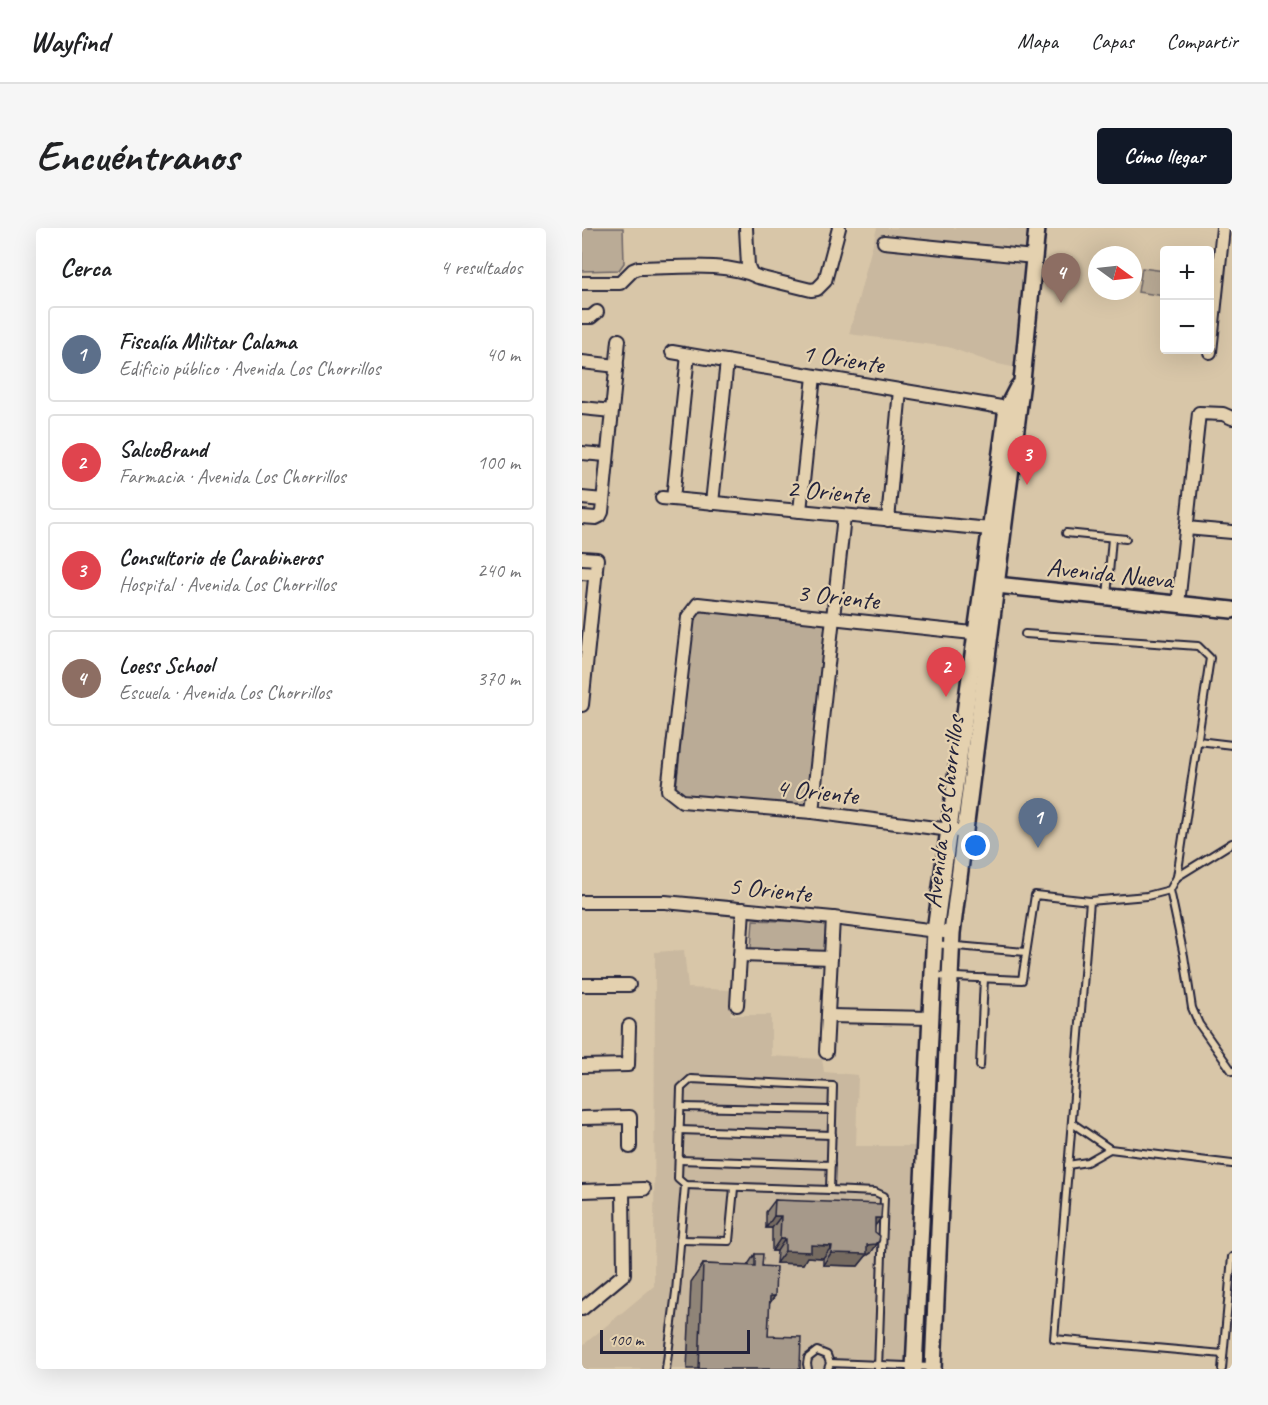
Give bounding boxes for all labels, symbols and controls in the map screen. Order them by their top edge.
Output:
text: Wayfind [30,24,109,59]
text: Mapa [1017,28,1058,54]
text: Capas [1091,28,1134,54]
text: Compartir [1167,28,1238,54]
button: Cómo llegar [1097,128,1232,184]
text: Encuéntranos [36,130,238,183]
north arrow [1088,246,1142,300]
map controls [1160,246,1214,354]
button: + [1160,246,1214,300]
text: Cerca [60,251,110,284]
pin: 4 [1042,254,1080,303]
text: 4 resultados [440,255,522,280]
button: − [1160,300,1214,354]
text: Fiscalía Militar Calama [119,328,296,356]
street label: 1 Oriente [800,336,888,381]
text: 1 [77,342,86,367]
text: 40 m [486,342,520,367]
text: Edificio público · Avenida Los Chorrillos [119,356,380,381]
text: SalcoBrand [119,436,207,464]
pin: 3 [1008,436,1046,485]
text: 2 [77,450,86,475]
text: 100 m [477,450,520,475]
text: Farmacia · Avenida Los Chorrillos [119,464,346,489]
street label: 2 Oriente [785,471,872,512]
text: Consultorio de Carabineros [119,544,322,572]
street label: Avenida Nueva [1045,550,1177,597]
text: 3 [77,558,86,583]
text: 240 m [477,558,520,583]
text: Hospital · Avenida Los Chorrillos [119,572,336,597]
street label: 3 Oriente [795,576,882,617]
pin: 2 [926,648,966,697]
text: Loess School [119,652,214,680]
text: 4 [77,666,86,691]
text: 370 m [477,666,520,691]
text: Escuela · Avenida Los Chorrillos [119,680,331,705]
street label: Avenida Los Chorrillos [915,712,972,910]
street label: 4 Oriente [774,771,861,812]
pin: 1 [1018,798,1058,848]
your location [961,831,990,860]
street label: 5 Oriente [727,869,814,910]
scale bar [600,1327,750,1354]
text: 100 m [609,1330,643,1350]

